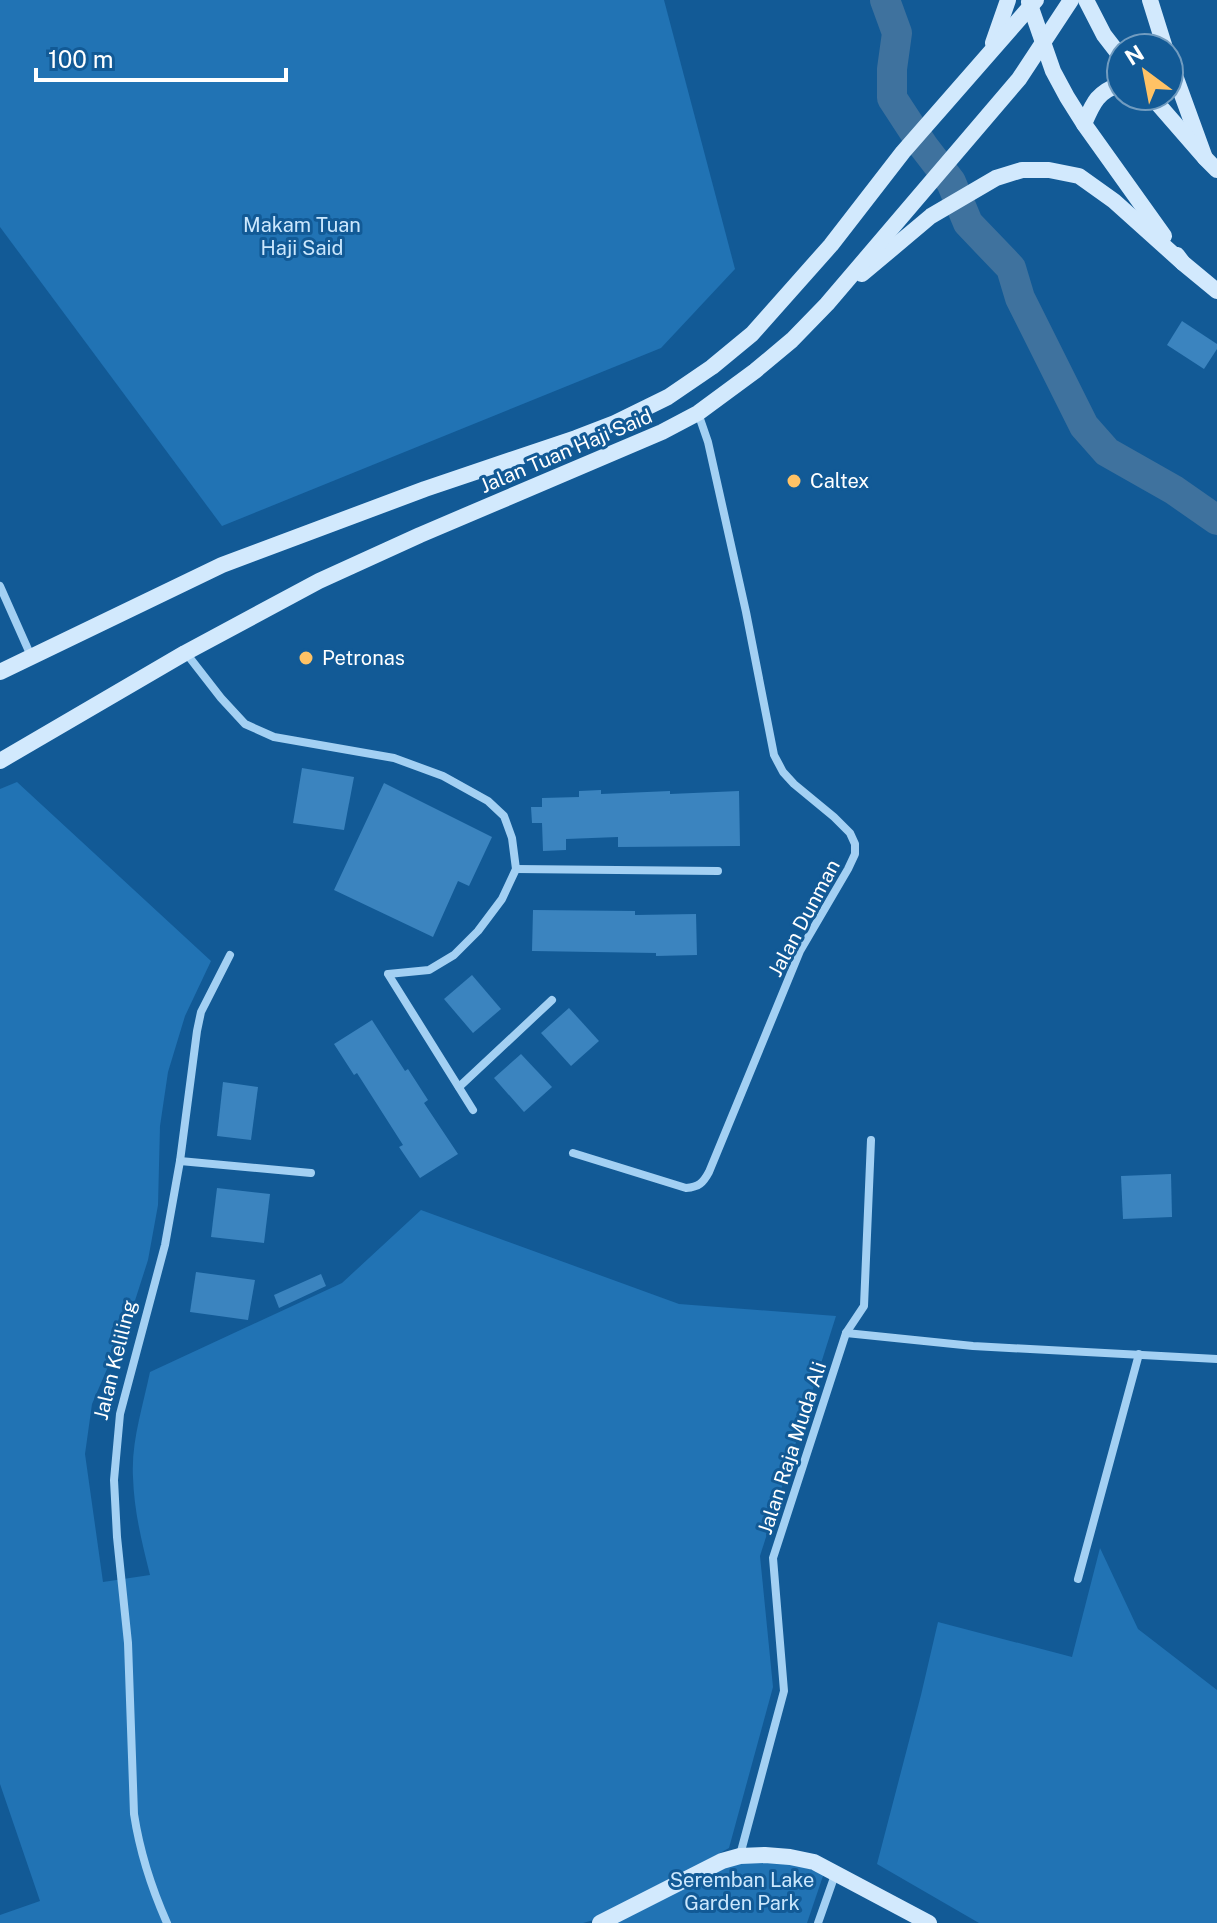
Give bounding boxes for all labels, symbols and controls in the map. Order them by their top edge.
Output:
scale bar [36,32,286,82]
north arrow [1105,32,1185,112]
text: N [1120,39,1149,71]
text: 100 m [48,45,114,73]
park label: Makam Tuan Haji Said [243,213,361,260]
street label: Jalan Tuan Haji Said [476,404,656,498]
place label: Caltex [810,469,869,493]
marker: Caltex [785,472,803,490]
place label: Petronas [322,646,405,670]
marker: Petronas [297,649,315,667]
street label: Jalan Dunman [763,855,845,981]
street label: Jalan Keliling [89,1298,141,1422]
street label: Jalan Raja Muda Ali [753,1359,831,1537]
park label: Seremban Lake Garden Park [670,1868,814,1915]

